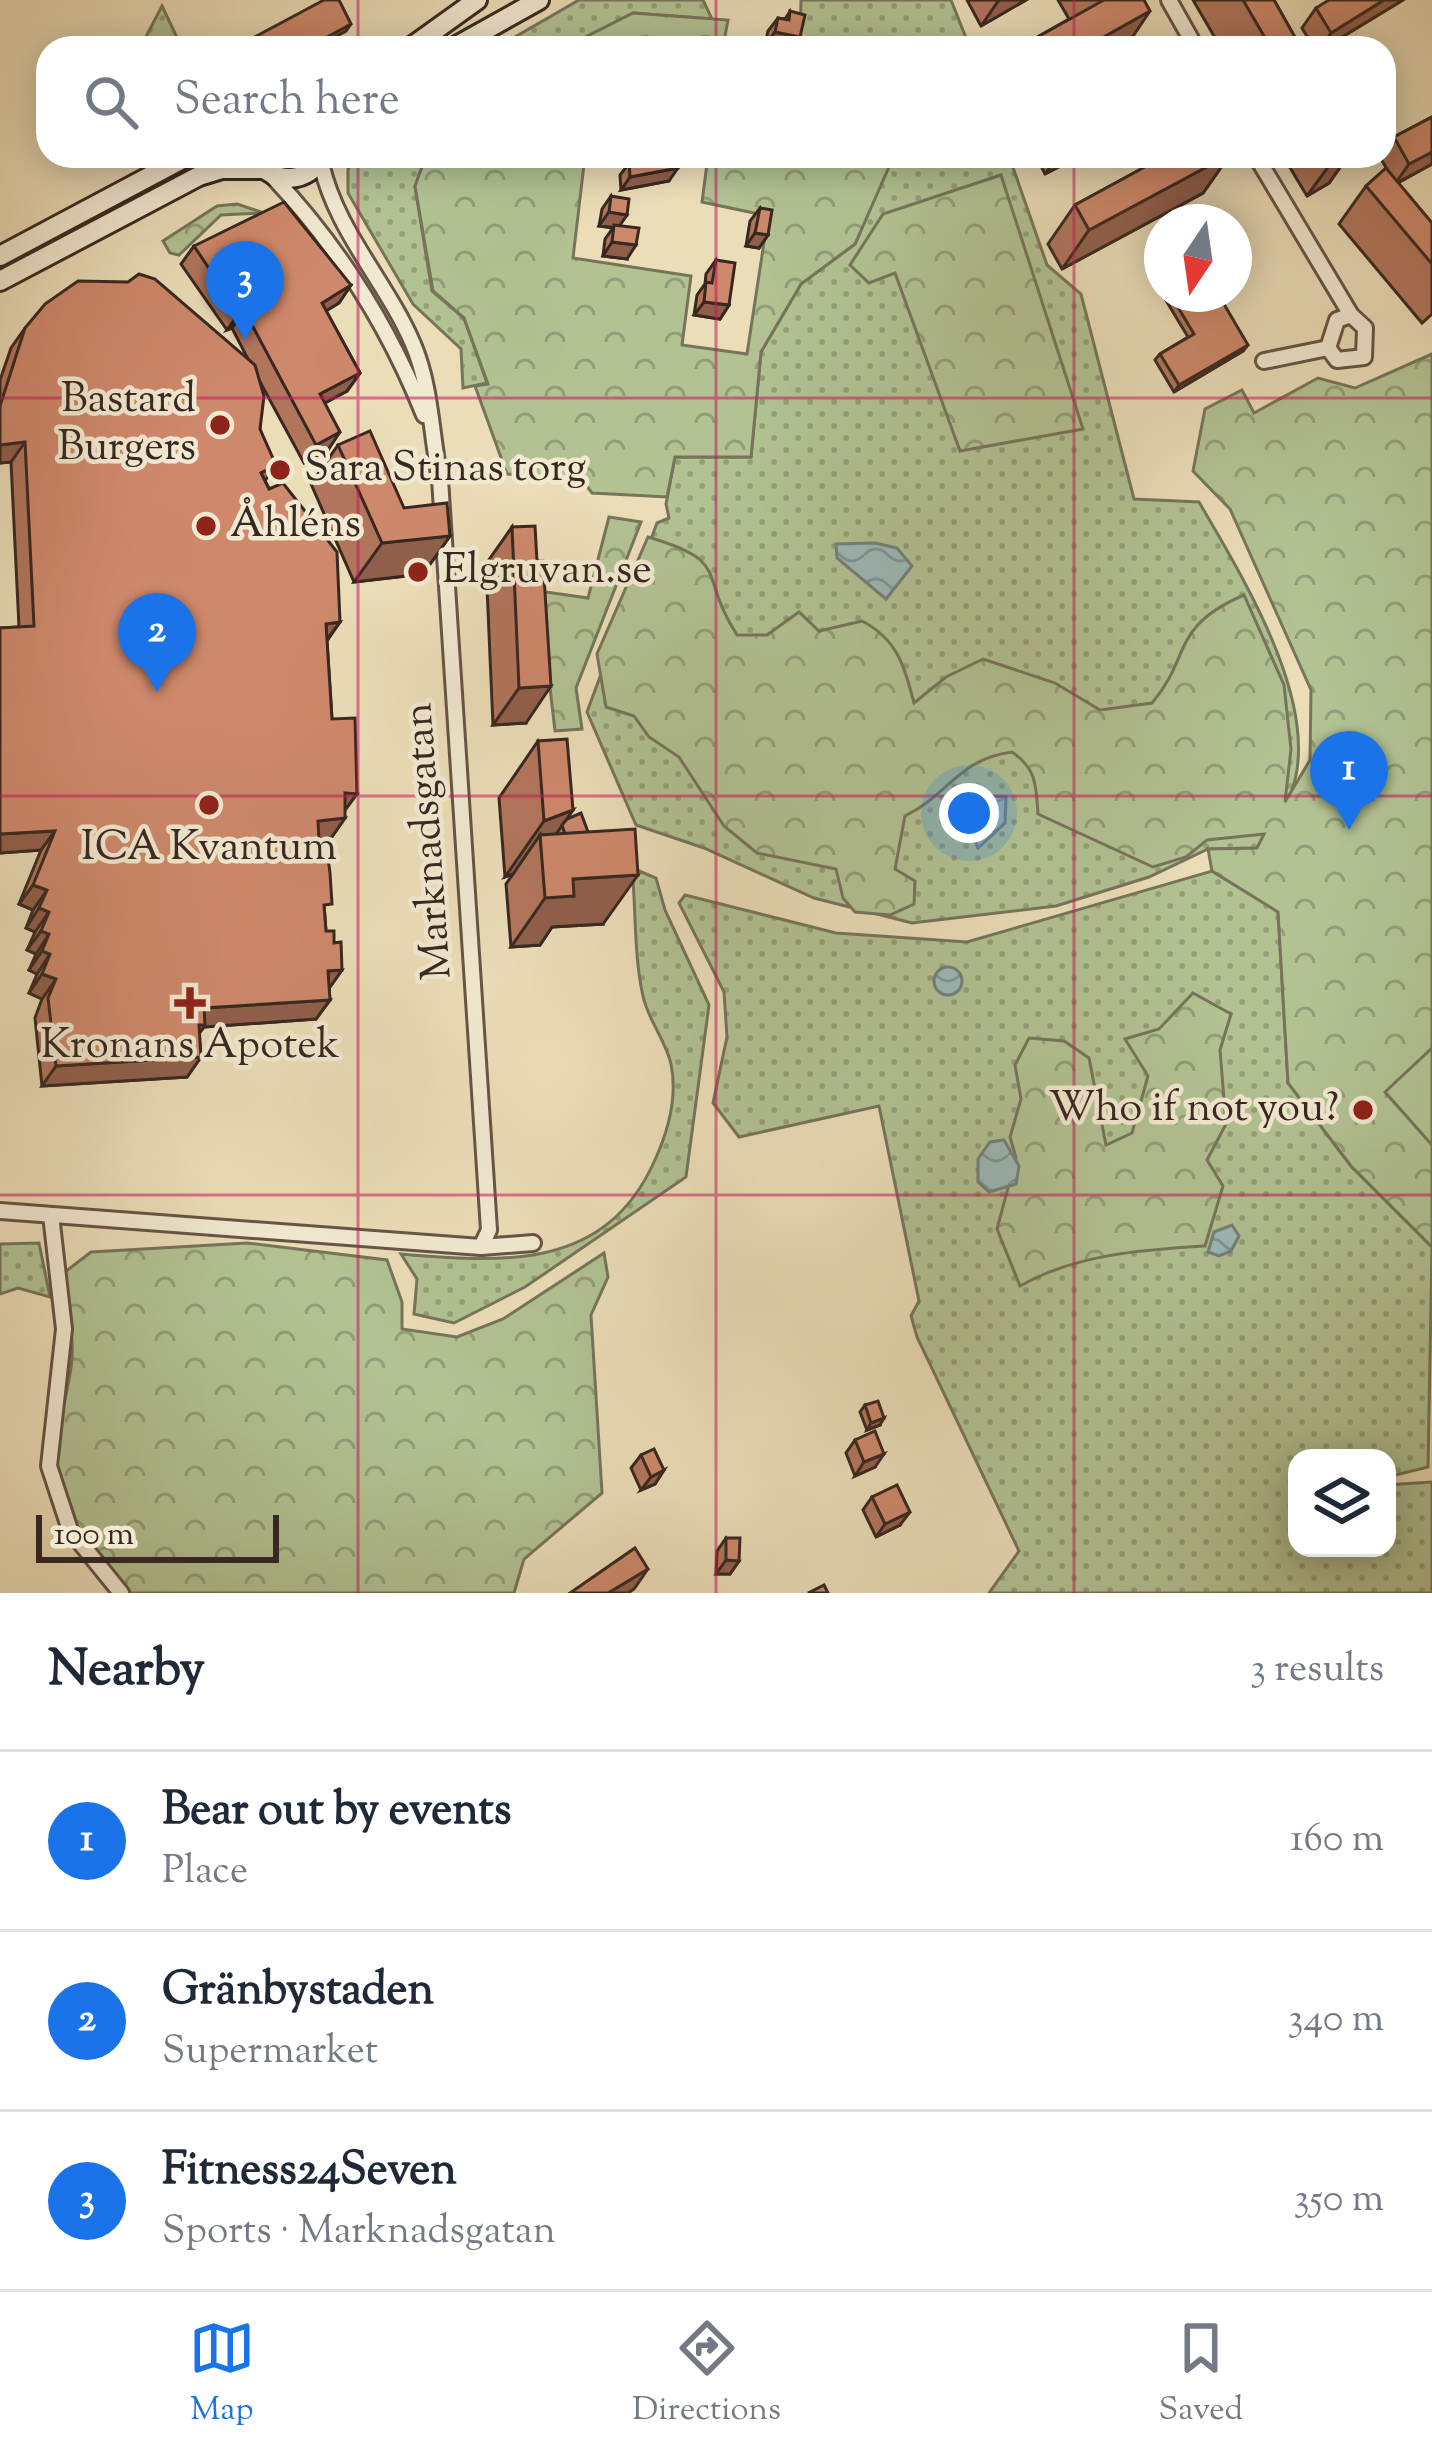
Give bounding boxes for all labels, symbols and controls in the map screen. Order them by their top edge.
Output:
search box [36,36,1396,168]
icon: search [78,69,144,135]
text: Search here [174,70,400,135]
north arrow [1144,204,1252,312]
pin: 3 [206,241,284,340]
place label: Bastard Burgers [57,371,196,479]
marker: Bastard Burgers [207,412,233,438]
place label: Sara Stinas torg [304,440,586,500]
marker: Sara Stinas torg [267,457,293,483]
place label: Åhléns [230,496,361,556]
marker: Åhléns [193,513,219,539]
place label: Elgruvan.se [442,542,652,602]
marker: Elgruvan.se [405,559,431,585]
pin: 2 [118,593,196,692]
street label: Marknadsgatan [390,700,470,982]
pin: 1 [1310,731,1388,830]
your location [939,783,999,843]
marker: ICA Kvantum [196,792,222,818]
place label: ICA Kvantum [81,819,337,879]
marker: Kronans Apotek [177,990,203,1016]
place label: Kronans Apotek [40,1017,340,1077]
place label: Who if not you? [1048,1080,1339,1140]
marker: Who if not you? [1350,1097,1376,1123]
map controls [1288,1449,1396,1557]
button: layers [1288,1449,1396,1557]
scale bar [36,1509,279,1562]
text: 100 m [54,1512,134,1560]
text: Nearby [48,1635,205,1708]
text: 3 results [1250,1643,1384,1699]
text: Bear out by events [162,1780,511,1845]
text: 1 [80,1813,94,1869]
text: 160 m [1290,1813,1384,1869]
text: Place [162,1845,248,1901]
text: Gränbystaden [162,1960,434,2025]
text: 2 [78,1993,96,2049]
text: 340 m [1288,1993,1384,2049]
text: Supermarket [162,2025,378,2081]
text: Fitness24Seven [162,2140,457,2205]
text: 3 [79,2173,95,2229]
text: 350 m [1294,2173,1384,2229]
text: Sports · Marknadsgatan [162,2205,556,2261]
tab: Map [189,2315,255,2435]
tab: Directions [632,2315,781,2435]
tab: Saved [1159,2315,1243,2435]

